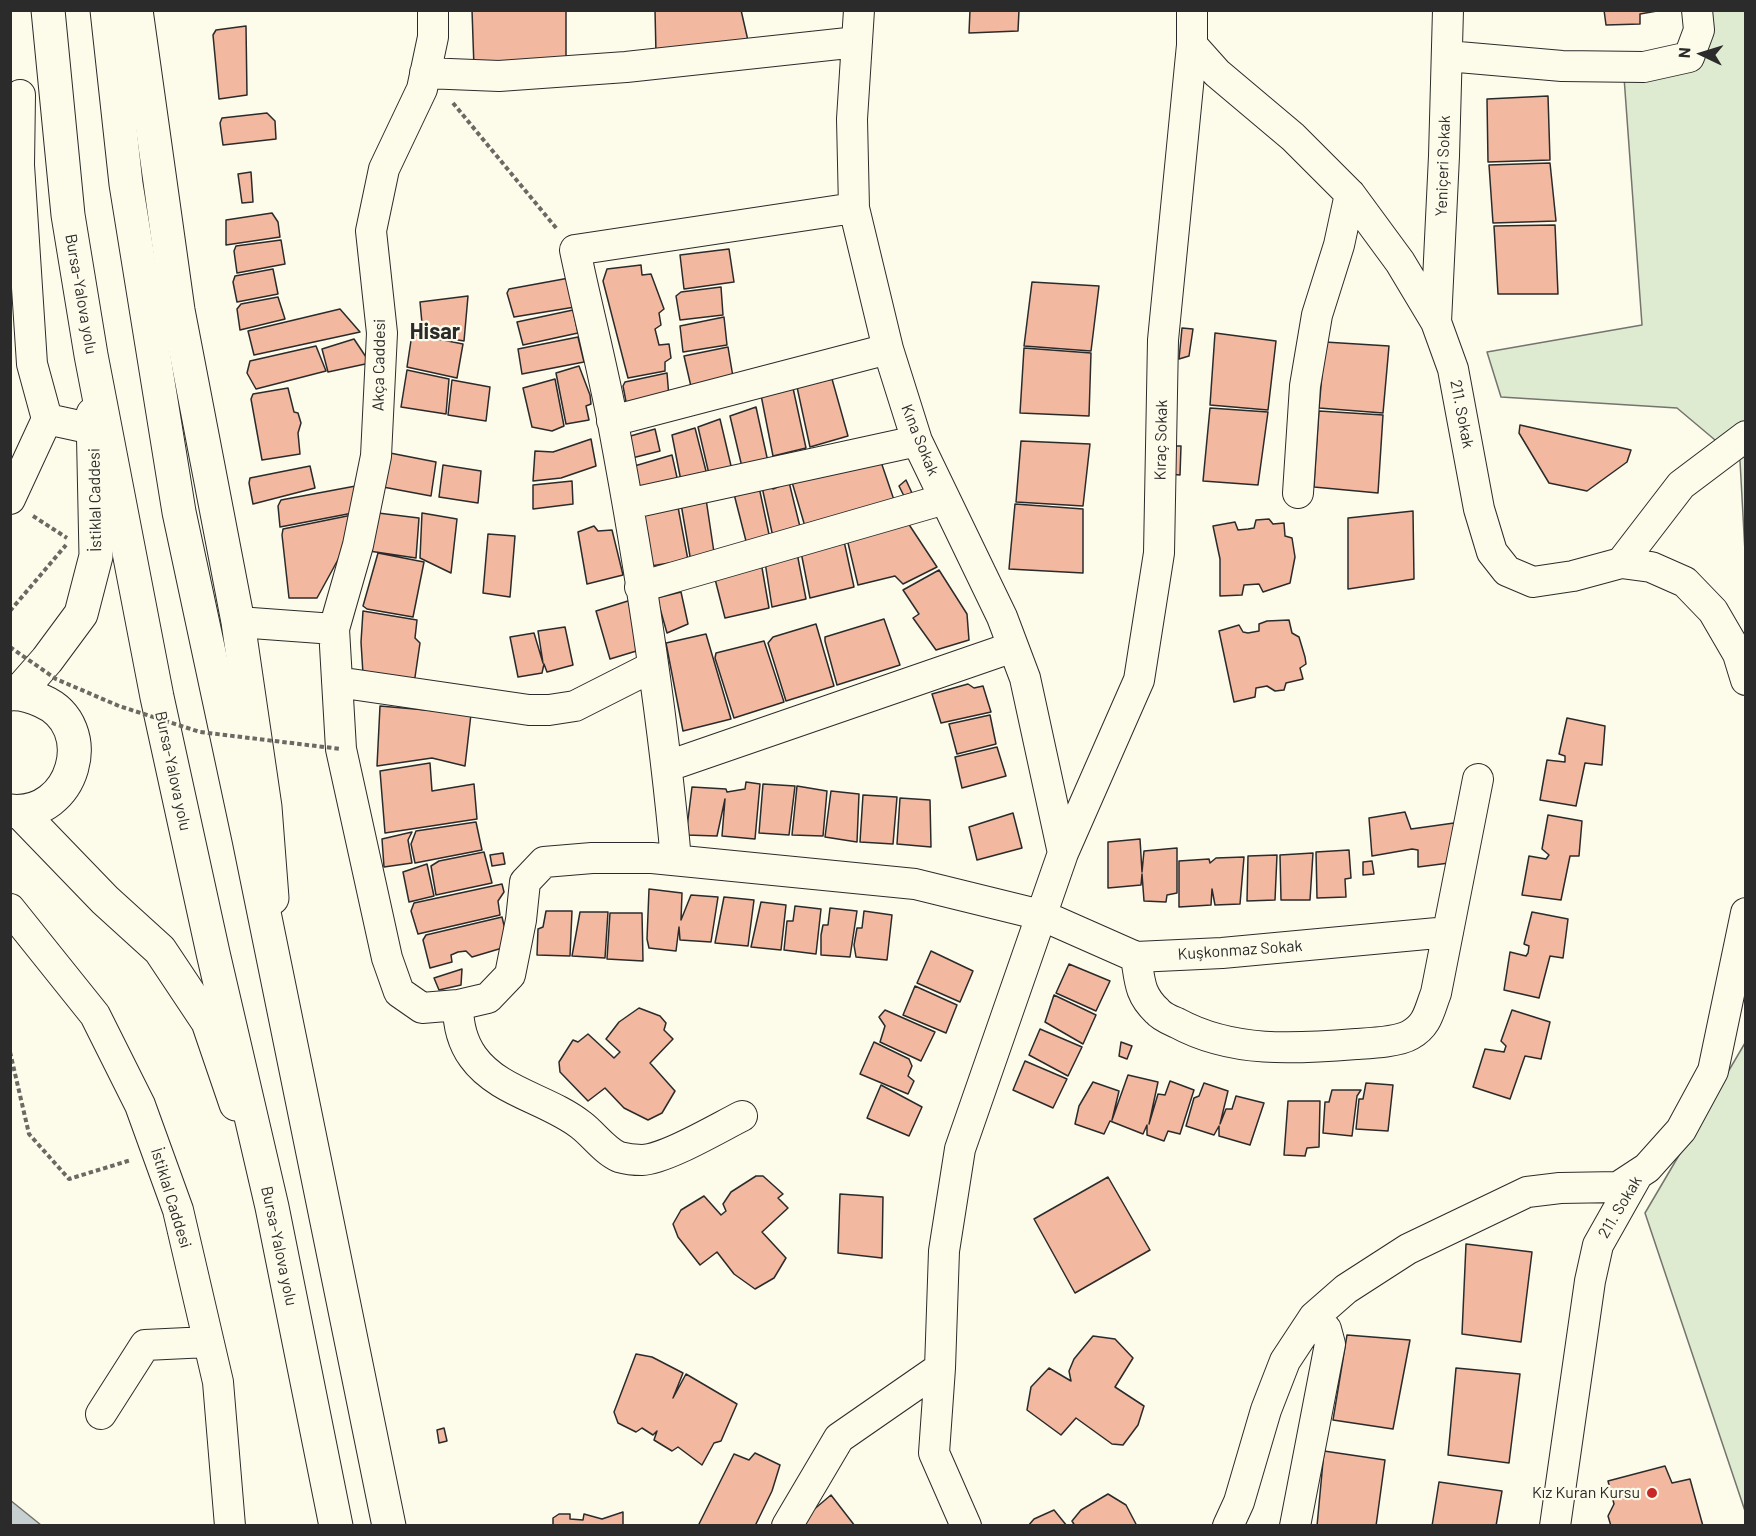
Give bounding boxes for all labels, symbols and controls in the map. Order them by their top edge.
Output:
north arrow [1672,24,1732,84]
text: N [1674,47,1693,59]
street label: Yeniçeri Sokak [1432,115,1454,217]
street label: Bursa-Yalova yolu [61,232,101,356]
street label: Akça Caddesi [369,319,389,411]
district label: Hisar [410,319,460,345]
street label: 211. Sokak [1446,378,1478,450]
street label: Kıraç Sokak [1151,399,1171,481]
street label: Kına Sokak [897,401,943,479]
street label: İstiklal Caddesi [84,448,106,552]
street label: Bursa-Yalova yolu [151,709,195,833]
street label: Kuşkonmaz Sokak [1177,936,1303,964]
street label: İstiklal Caddesi [147,1146,195,1250]
street label: 211. Sokak [1594,1172,1646,1242]
street label: Bursa-Yalova yolu [257,1184,301,1308]
place label: Kız Kuran Kursu [1532,1483,1640,1503]
marker: Kız Kuran Kursu [1645,1486,1659,1500]

